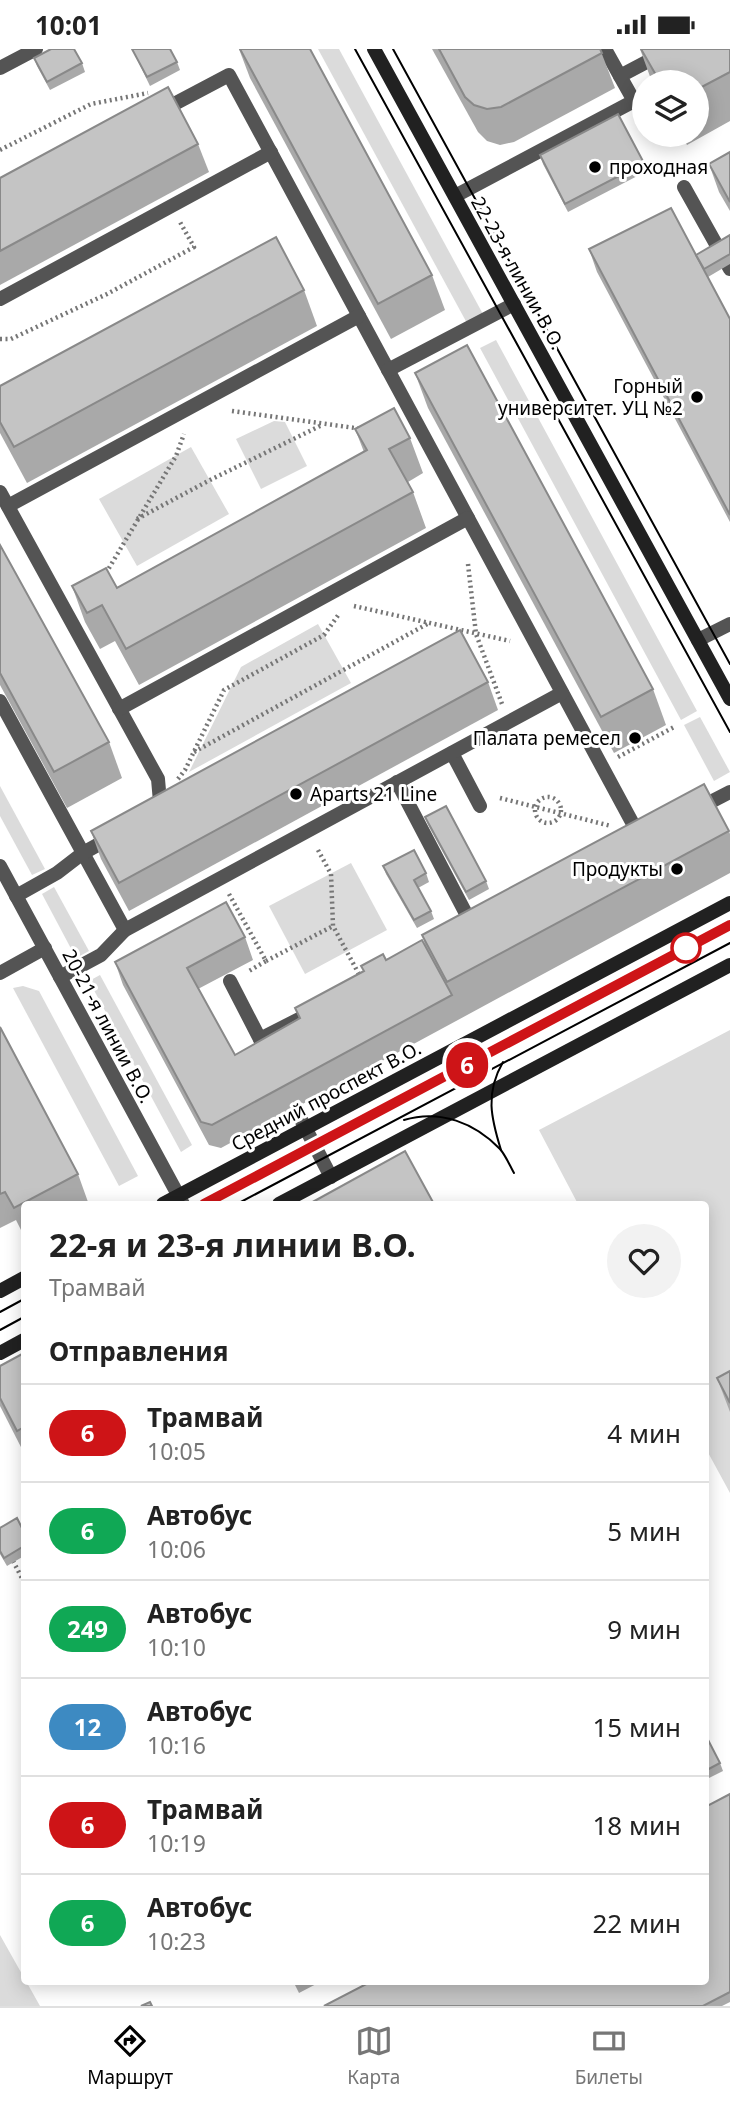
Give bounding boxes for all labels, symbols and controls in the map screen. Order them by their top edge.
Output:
text: 10:01 [35,7,102,43]
map controls [632,70,709,147]
button: layers [632,70,709,147]
place label: проходная [609,154,708,180]
marker: проходная [587,159,603,175]
street label: 22-23-я линии В.О. [465,192,571,354]
place label: Горный университет. УЦ №2 [498,373,683,421]
marker: Горный университет. УЦ №2 [689,389,705,405]
place label: Палата ремесел [473,725,621,751]
marker: Палата ремесел [627,730,643,746]
place label: Aparts 21 Line [310,781,437,807]
marker: Aparts 21 Line [288,786,304,802]
place label: Продукты [572,856,663,882]
marker: Продукты [669,861,685,877]
unlabelled marker [671,933,701,963]
street label: 20-21-я линии В.О. [56,944,160,1108]
street label: Средний проспект В.О. [227,1035,425,1157]
line badge: 6 [444,1042,490,1088]
text: 6 [460,1048,474,1081]
text: 22-я и 23-я линии В.О. [49,1222,416,1267]
button: heart [607,1224,681,1298]
text: Трамвай [49,1271,146,1303]
text: Отправления [49,1333,228,1369]
text: Трамвай [147,1399,264,1435]
text: 4 мин [607,1415,681,1451]
text: 6 [81,1416,94,1449]
text: 10:05 [147,1435,206,1467]
text: Автобус [147,1497,252,1533]
text: 5 мин [607,1513,681,1549]
text: 6 [81,1514,94,1547]
text: 10:06 [147,1533,206,1565]
text: Автобус [147,1595,252,1631]
text: 9 мин [607,1611,681,1647]
text: 249 [67,1612,108,1645]
text: 10:10 [147,1631,206,1663]
text: Автобус [147,1693,252,1729]
text: 15 мин [592,1709,681,1745]
text: 12 [74,1710,101,1743]
text: 10:16 [147,1729,206,1761]
text: Трамвай [147,1791,264,1827]
text: 18 мин [592,1807,681,1843]
text: 6 [81,1808,94,1841]
text: 10:19 [147,1827,206,1859]
text: Автобус [147,1889,252,1925]
text: 22 мин [592,1905,681,1941]
text: 6 [81,1906,94,1939]
text: 10:23 [147,1925,206,1957]
tab: Маршрут [87,2022,173,2090]
tab: Карта [347,2022,400,2090]
tab: Билеты [575,2022,643,2090]

